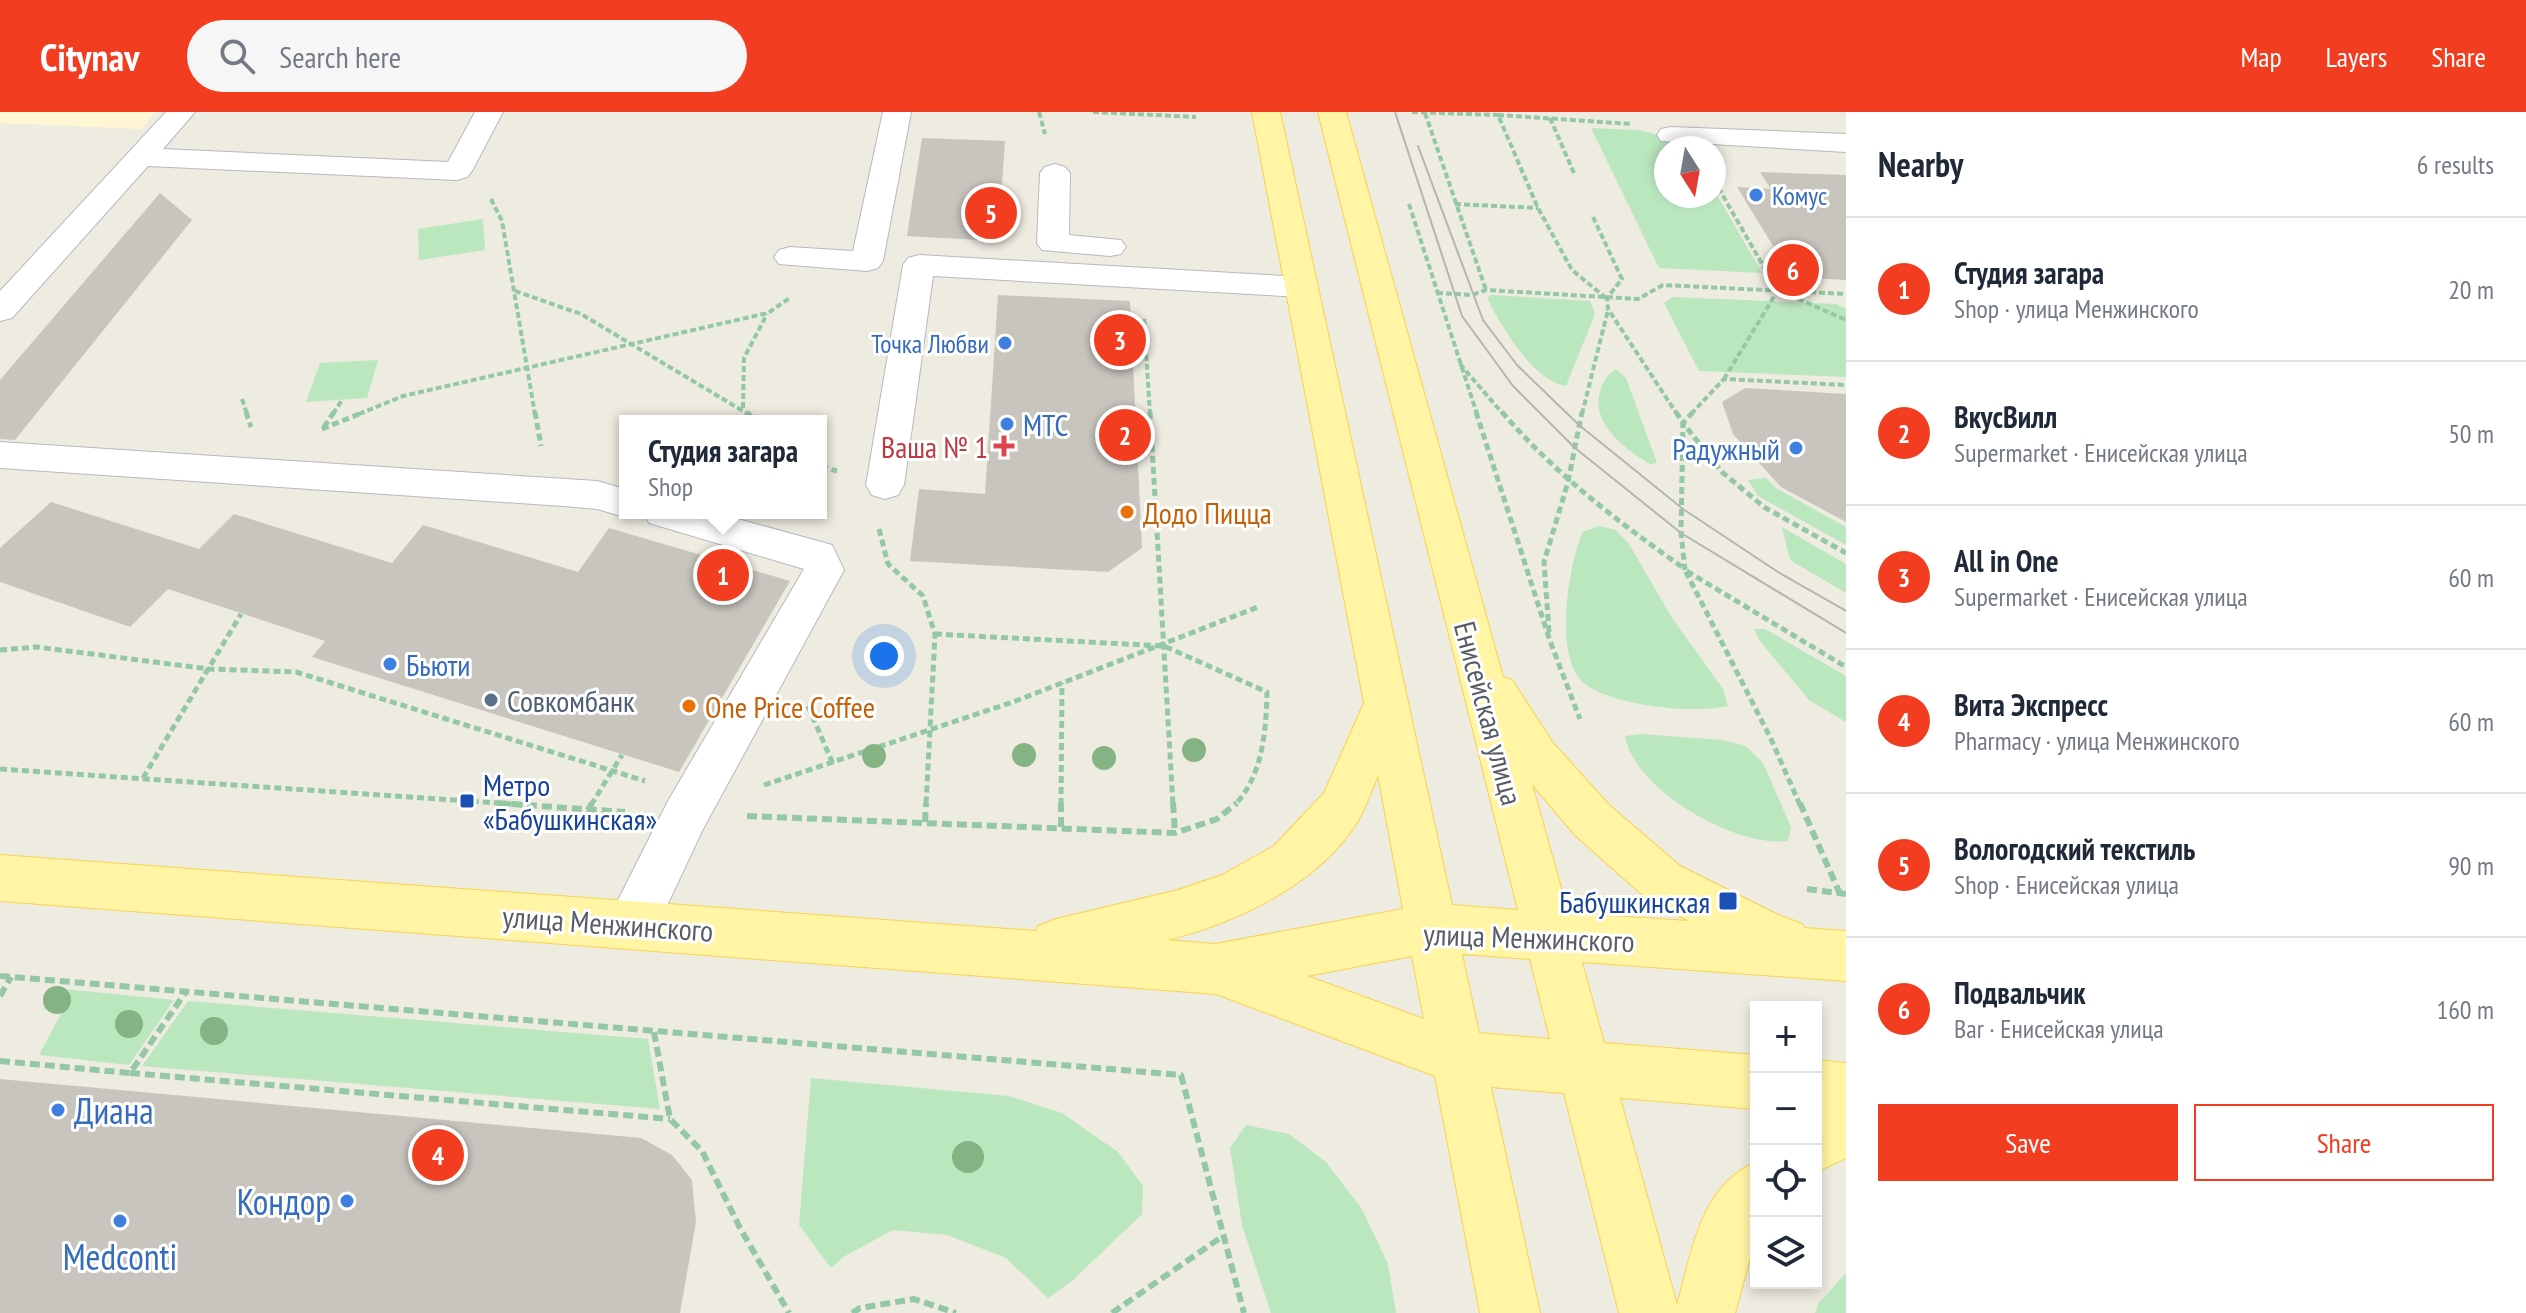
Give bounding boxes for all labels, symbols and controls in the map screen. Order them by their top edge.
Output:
search box [187,20,747,92]
text: Citynav [40,32,139,81]
icon: search [215,34,259,78]
text: Search here [279,37,401,76]
text: Map [2240,38,2282,75]
text: Layers [2326,38,2387,75]
text: Share [2431,38,2486,75]
north arrow [1654,136,1726,208]
text: Nearby [1878,142,1963,186]
text: 6 results [2417,148,2494,181]
place label: Комус [1772,179,1827,212]
pin: 5 [965,183,1017,243]
marker: Комус [1747,186,1765,204]
pin: 6 [1767,240,1819,300]
text: Студия загара [1954,253,2104,292]
text: 1 [1898,273,1910,306]
text: 20 m [2448,273,2494,306]
text: Shop · улица Менжинского [1954,292,2199,325]
pin: 3 [1094,310,1146,370]
place label: Точка Любви [871,327,989,360]
marker: Точка Любви [996,334,1014,352]
text: ВкусВилл [1954,397,2057,436]
place label: МТС [1023,405,1068,444]
pin: 2 [1099,405,1151,465]
popup [619,415,827,519]
marker: МТС [998,415,1016,433]
text: 2 [1898,417,1910,450]
text: 50 m [2448,417,2494,450]
place label: Ваша № 1 [881,427,988,466]
place label: Радужный [1672,429,1780,468]
text: Студия загара [648,431,798,470]
text: Supermarket · Енисейская улица [1954,436,2248,469]
marker: Ваша № 1 [995,437,1013,455]
marker: Радужный [1787,439,1805,457]
text: Shop [648,470,693,503]
place label: Додо Пицца [1143,493,1272,532]
marker: Додо Пицца [1118,503,1136,521]
text: All in One [1954,541,2059,580]
pin: 1 [697,545,749,605]
text: 3 [1898,561,1910,594]
text: 60 m [2448,561,2494,594]
text: Supermarket · Енисейская улица [1954,580,2248,613]
street label: Енисейская улица [1446,617,1532,809]
your location [864,636,904,676]
place label: Бьюти [406,645,471,684]
marker: Бьюти [381,655,399,673]
place label: Совкомбанк [507,681,635,720]
text: Вита Экспресс [1954,685,2108,724]
place label: One Price Coffee [705,687,875,726]
marker: Совкомбанк [482,691,500,709]
marker: One Price Coffee [680,697,698,715]
text: 4 [1898,705,1910,738]
text: 60 m [2448,705,2494,738]
text: Pharmacy · улица Менжинского [1954,724,2240,757]
place label: Метро «Бабушкинская» [483,765,657,838]
marker: Метро «Бабушкинская» [458,792,476,810]
text: Вологодский текстиль [1954,829,2195,868]
text: 5 [1898,849,1910,882]
text: 90 m [2448,849,2494,882]
text: Shop · Енисейская улица [1954,868,2179,901]
place label: Бабушкинская [1559,882,1710,921]
marker: Бабушкинская [1717,890,1739,912]
street label: улица Менжинского [501,896,715,950]
street label: улица Менжинского [1423,914,1635,960]
text: Подвальчик [1954,973,2085,1012]
text: 6 [1898,993,1910,1026]
text: 160 m [2436,993,2494,1026]
map controls [1750,1001,1822,1289]
button: + [1750,1001,1822,1073]
text: Bar · Енисейская улица [1954,1012,2164,1045]
button: − [1750,1073,1822,1145]
place label: Диана [74,1087,154,1134]
marker: Диана [49,1101,67,1119]
button: Save [1878,1104,2178,1181]
button: Share [2194,1104,2494,1181]
pin: 4 [412,1125,464,1185]
button: locate [1750,1145,1822,1217]
place label: Кондор [237,1178,331,1225]
marker: Кондор [338,1192,356,1210]
marker: Medconti [111,1212,129,1230]
button: layers [1750,1217,1822,1289]
place label: Medconti [63,1233,177,1280]

